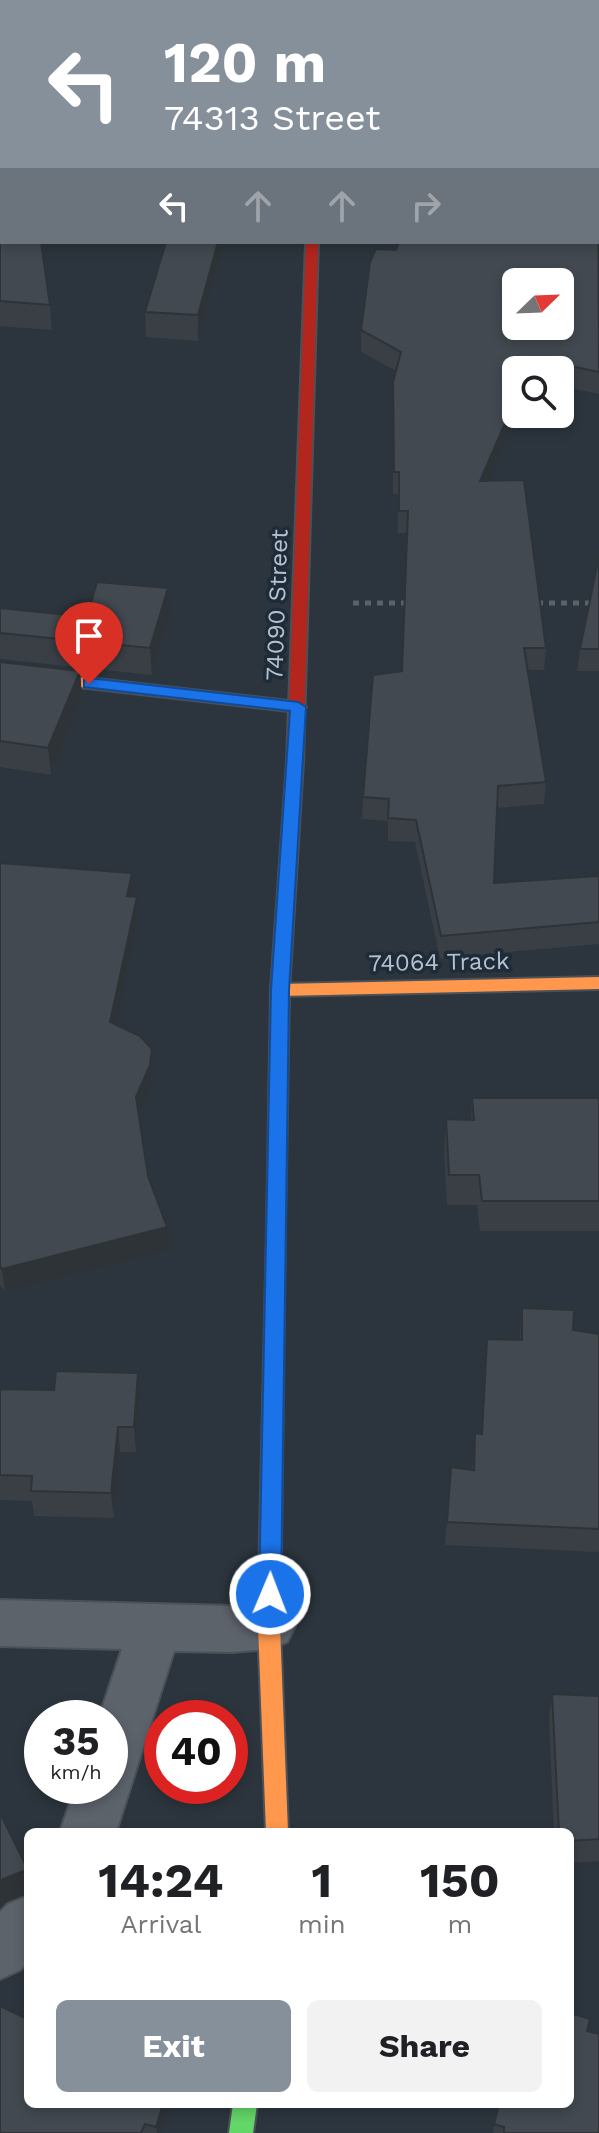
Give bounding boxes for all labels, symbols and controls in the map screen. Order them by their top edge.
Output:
text: 120 m [164,30,326,96]
icon: left [32,32,136,136]
text: 74313 Street [164,97,380,139]
icon: left [152,184,196,228]
icon: ahead [236,184,280,228]
icon: ahead [320,184,364,228]
icon: right [404,184,448,228]
north arrow [502,268,574,340]
map controls [502,268,574,428]
button: search [502,356,574,428]
street label: 74090 Street [260,529,294,681]
pin [55,602,123,684]
icon: arrive [67,614,111,658]
street label: 74064 Track [368,947,510,977]
position arrow [228,1552,312,1636]
speed limit sign: 40 [144,1700,248,1804]
text: 35 [52,1718,100,1765]
text: km/h [50,1760,102,1784]
text: 14:24 [98,1852,224,1909]
text: 1 [311,1852,332,1909]
text: 150 [420,1852,500,1909]
text: Arrival [120,1909,202,1939]
text: min [298,1909,346,1939]
text: m [447,1909,472,1939]
button: Exit [56,2000,291,2092]
button: Share [307,2000,542,2092]

